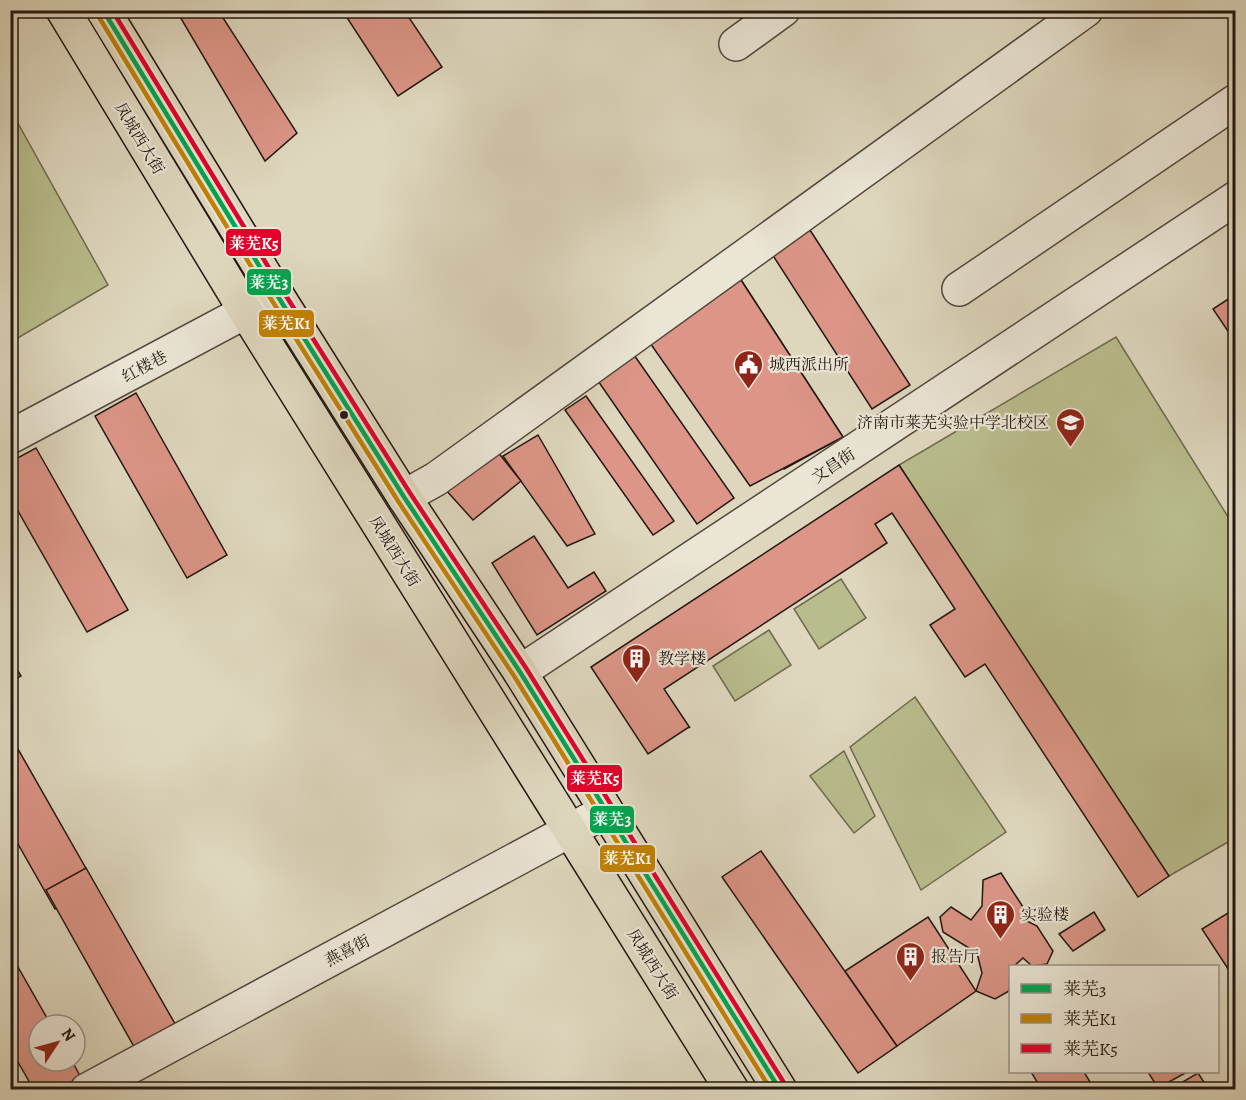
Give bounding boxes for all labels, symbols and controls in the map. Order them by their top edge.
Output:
street label: 凤城西大街 [109,99,169,178]
line badge: 莱芜K5 [225,228,282,257]
text: 莱芜K5 [229,233,279,255]
line badge: 莱芜3 [246,268,292,296]
text: 莱芜3 [250,272,289,294]
line badge: 莱芜K1 [258,309,315,338]
text: 莱芜K1 [262,313,310,335]
street label: 红楼巷 [118,346,171,388]
public building icon: 城西派出所 [732,348,764,390]
place label: 城西派出所 [769,354,849,376]
school or university icon: 济南市莱芜实验中学北校区 [1054,406,1086,448]
unlabelled marker [338,409,350,421]
place label: 济南市莱芜实验中学北校区 [857,412,1049,434]
street label: 文昌街 [808,443,860,488]
street label: 凤城西大街 [364,512,425,591]
building icon: 教学楼 [621,642,653,684]
place label: 教学楼 [658,648,706,670]
line badge: 莱芜K5 [566,764,623,793]
text: 莱芜K5 [570,768,620,790]
line badge: 莱芜3 [589,805,635,834]
text: 莱芜3 [593,809,632,831]
line badge: 莱芜K1 [599,844,656,873]
text: 莱芜K1 [603,848,651,870]
building icon: 实验楼 [984,898,1016,940]
place label: 实验楼 [1021,904,1069,926]
street label: 凤城西大街 [622,925,683,1004]
street label: 燕喜街 [321,930,374,972]
building icon: 报告厅 [894,940,926,982]
place label: 报告厅 [931,946,979,968]
legend [1009,965,1219,1073]
text: 莱芜3 [1063,977,1107,1001]
text: 莱芜K1 [1063,1007,1116,1031]
north arrow [27,1013,87,1073]
text: N [56,1024,81,1046]
text: 莱芜K5 [1063,1037,1118,1061]

